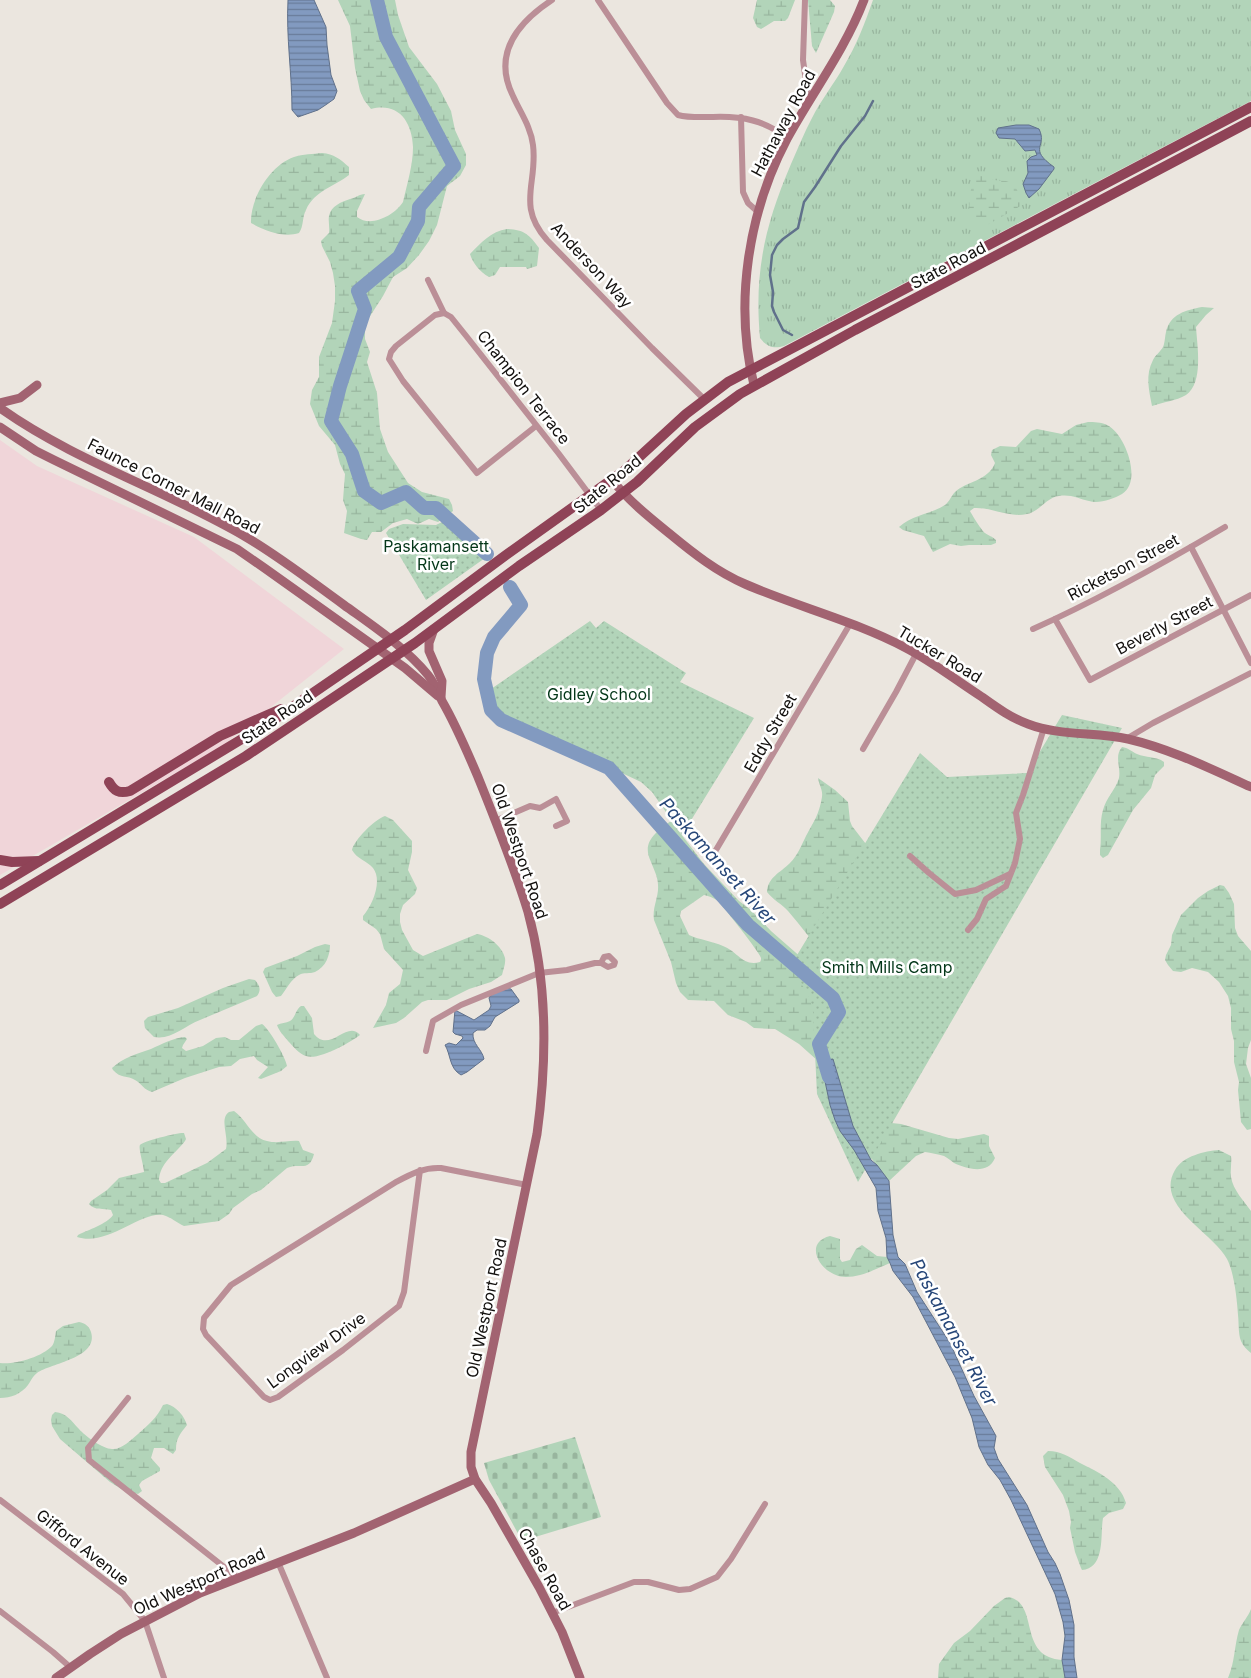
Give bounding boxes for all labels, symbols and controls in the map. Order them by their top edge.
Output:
street label: Hathaway Road [746,66,820,180]
street label: Anderson Way [547,218,637,312]
street label: State Road [907,237,989,293]
street label: Champion Terrace [473,326,575,448]
street label: Faunce Corner Mall Road [84,434,264,538]
street label: State Road [569,450,645,518]
street label: Ricketson Street [1064,529,1182,605]
park label: Paskamansett River [383,536,489,574]
street label: Beverly Street [1112,591,1216,659]
street label: Tucker Road [894,621,986,687]
park label: Gidley School [547,684,651,704]
street label: State Road [237,686,317,748]
street label: Eddy Street [739,690,801,776]
street label: Old Westport Road [487,780,553,922]
water label: Paskamanset River [655,793,781,930]
park label: Smith Mills Camp [822,957,952,977]
street label: Old Westport Road [461,1236,511,1380]
water label: Paskamanset River [906,1255,1002,1410]
street label: Longview Drive [263,1307,369,1393]
street label: Gifford Avenue [33,1505,133,1589]
street label: Chase Road [514,1524,576,1614]
street label: Old Westport Road [130,1543,268,1619]

